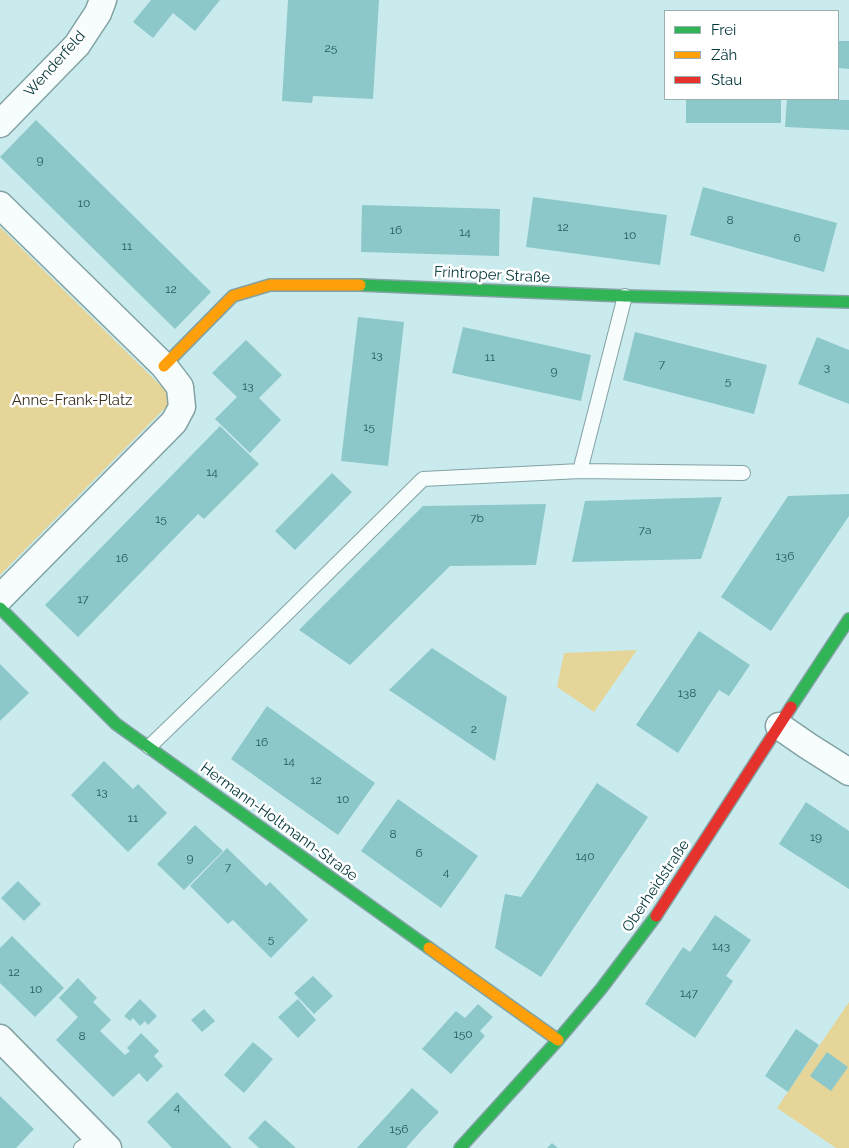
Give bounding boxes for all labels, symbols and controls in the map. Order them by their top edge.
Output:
legend [664,10,839,100]
text: Frei [711,21,736,39]
street label: Wenderfeld [21,27,89,101]
house number: 25 [325,41,337,55]
text: Zäh [711,46,737,64]
text: Stau [711,71,742,89]
house number: 9 [36,153,44,167]
house number: 10 [78,196,90,210]
house number: 8 [726,213,734,227]
house number: 12 [557,220,569,234]
house number: 16 [390,223,402,237]
house number: 14 [459,225,471,239]
house number: 10 [624,228,636,242]
house number: 6 [793,231,801,245]
house number: 11 [122,239,132,253]
street label: Frintroper Straße [434,263,550,287]
house number: 12 [165,282,177,296]
house number: 13 [371,348,383,362]
house number: 11 [485,350,495,364]
house number: 7 [659,357,665,371]
house number: 3 [824,360,830,374]
house number: 9 [550,364,558,378]
house number: 5 [725,374,731,388]
house number: 13 [242,379,254,393]
park label: Anne-Frank-Platz [12,391,132,409]
house number: 15 [363,420,375,434]
house number: 14 [206,465,218,479]
house number: 7b [470,511,484,525]
house number: 15 [155,512,167,526]
house number: 7a [639,523,651,537]
house number: 136 [776,549,794,563]
house number: 16 [116,551,128,565]
house number: 17 [77,592,89,606]
house number: 138 [678,686,696,700]
house number: 2 [471,722,477,736]
house number: 16 [256,735,268,749]
house number: 14 [283,754,295,768]
street label: Hermann-Holtmann-Straße [197,759,361,885]
house number: 12 [310,773,322,787]
house number: 13 [96,785,108,799]
house number: 10 [337,792,349,806]
house number: 11 [128,811,138,825]
house number: 8 [389,827,397,841]
house number: 19 [810,830,822,844]
street label: Oberheidstraße [618,836,694,936]
house number: 6 [415,846,423,860]
house number: 140 [575,849,595,863]
house number: 9 [186,851,194,865]
house number: 7 [225,860,231,874]
house number: 4 [443,865,449,879]
house number: 5 [268,932,274,946]
house number: 143 [712,939,730,953]
house number: 12 [8,965,20,979]
house number: 10 [30,982,42,996]
house number: 147 [680,986,698,1000]
house number: 150 [453,1027,473,1041]
house number: 8 [78,1029,86,1043]
house number: 4 [174,1100,180,1114]
house number: 156 [390,1122,408,1136]

